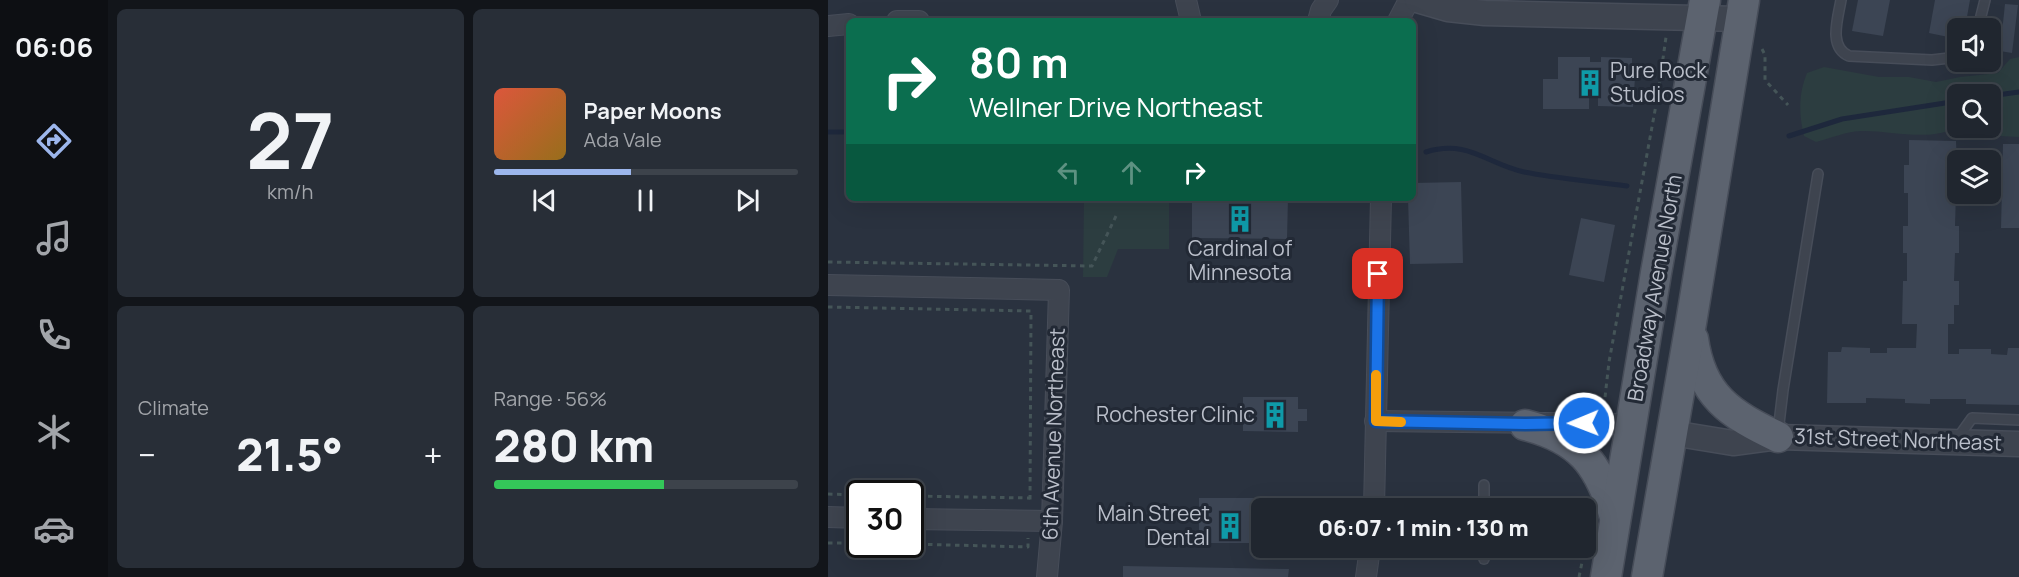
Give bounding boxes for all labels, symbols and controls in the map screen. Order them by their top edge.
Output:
map controls [1947,18,2001,204]
button: sound [1947,18,2001,72]
text: 06:06 [15,28,93,65]
text: 80 m [969,33,1069,91]
icon: right [870,42,948,120]
place label: Pure Rock Studios [1610,56,1707,108]
building icon: Pure Rock Studios [1575,68,1605,98]
button: search [1947,84,2001,138]
text: 27 [246,86,334,192]
text: Wellner Drive Northeast [969,88,1263,125]
text: Paper Moons [584,96,722,126]
icon: directions [33,120,75,162]
text: Ada Vale [584,126,662,153]
button: layers [1947,150,2001,204]
icon: left [1052,156,1085,189]
icon: ahead [1115,156,1148,189]
icon: right [1178,156,1211,189]
street label: Broadway Avenue North [1620,172,1688,403]
text: km/h [267,178,314,205]
icon: previous [528,184,561,217]
icon: pause [629,184,662,217]
icon: next [731,184,764,217]
building icon: Cardinal of Minnesota [1225,204,1255,234]
icon: music [33,217,75,259]
place label: Cardinal of Minnesota [1188,234,1293,286]
pin [1352,248,1403,299]
icon: arrive [1361,257,1394,290]
icon: phone [33,314,75,356]
street label: 6th Avenue Northeast [1035,327,1071,541]
text: Range · 56% [494,385,607,412]
position arrow [1552,391,1616,455]
text: Climate [138,394,209,421]
place label: Rochester Clinic [1096,400,1255,428]
building icon: Rochester Clinic [1260,400,1290,430]
icon: climate [33,411,75,453]
text: 280 km [494,414,654,476]
street label: 31st Street Northeast [1794,421,2002,457]
text: 21.5° [236,423,343,485]
text: − [138,432,156,477]
text: + [423,432,442,477]
speed limit sign: 30 [846,480,924,558]
place label: Main Street Dental [1097,499,1210,551]
icon: car [33,508,75,550]
building icon: Main Street Dental [1215,511,1245,541]
text: 06:07 · 1 min · 130 m [1318,513,1529,543]

